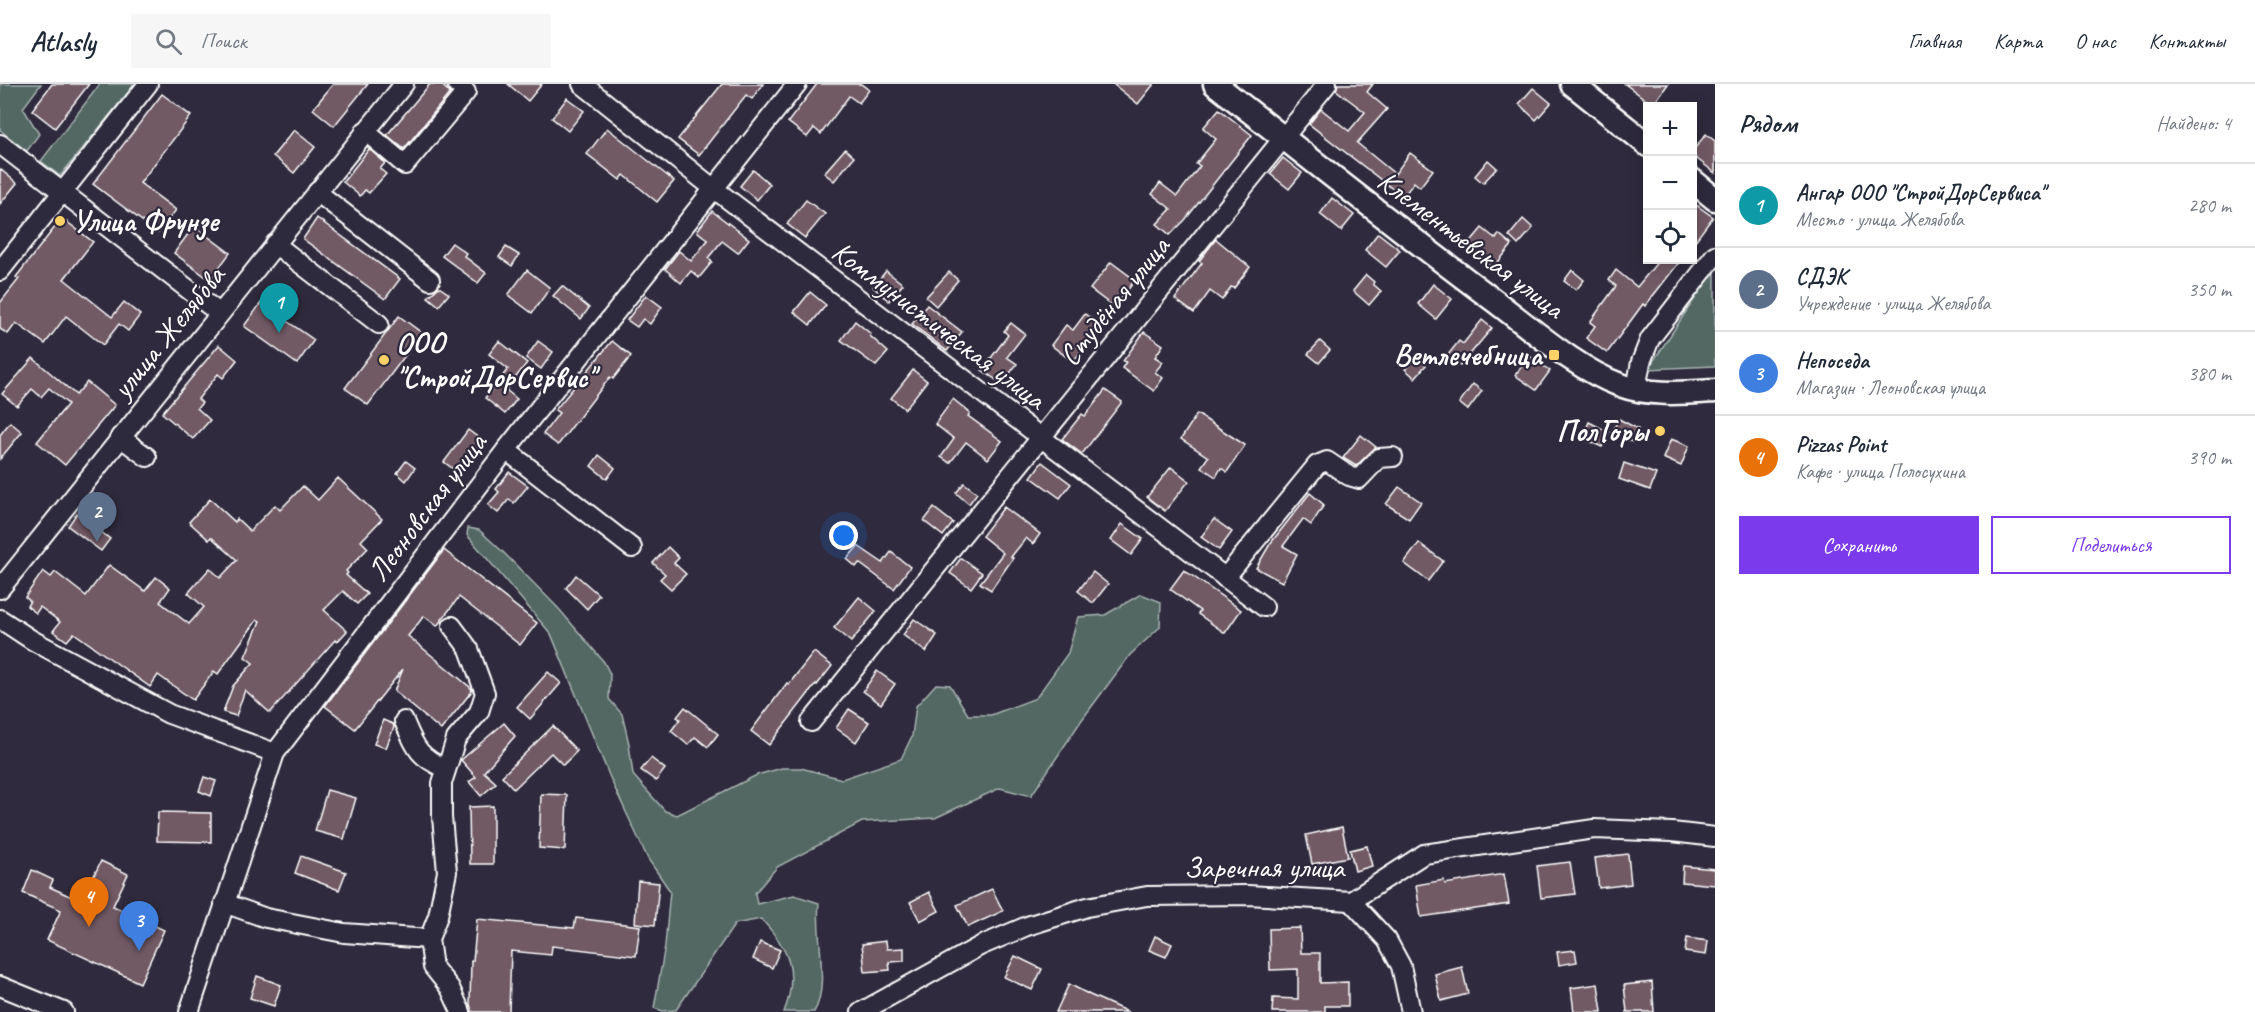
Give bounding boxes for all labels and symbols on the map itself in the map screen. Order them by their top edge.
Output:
street label: Клементьевская улица [1370,161,1573,328]
place label: Улица Фрунзе [72,202,221,241]
marker: Улица Фрунзе [53,214,67,228]
street label: Студёная улица [1050,227,1179,373]
street label: Коммунистическая улица [824,232,1055,419]
street label: улица Желябова [102,256,234,408]
pin: 1 [260,284,298,333]
place label: ООО "СтройДорСервис" [396,324,601,396]
place label: Ветлечебница [1394,336,1544,374]
marker: Ветлечебница [1547,348,1561,362]
marker: ООО "СтройДорСервис" [377,353,391,367]
place label: ПолГоры [1557,412,1650,450]
street label: Леоновская улица [359,424,496,589]
marker: ПолГоры [1653,424,1667,438]
pin: 2 [78,492,116,542]
your location [829,521,858,550]
street label: Заречная улица [1184,848,1346,886]
pin: 4 [70,878,109,927]
pin: 3 [120,902,158,951]

